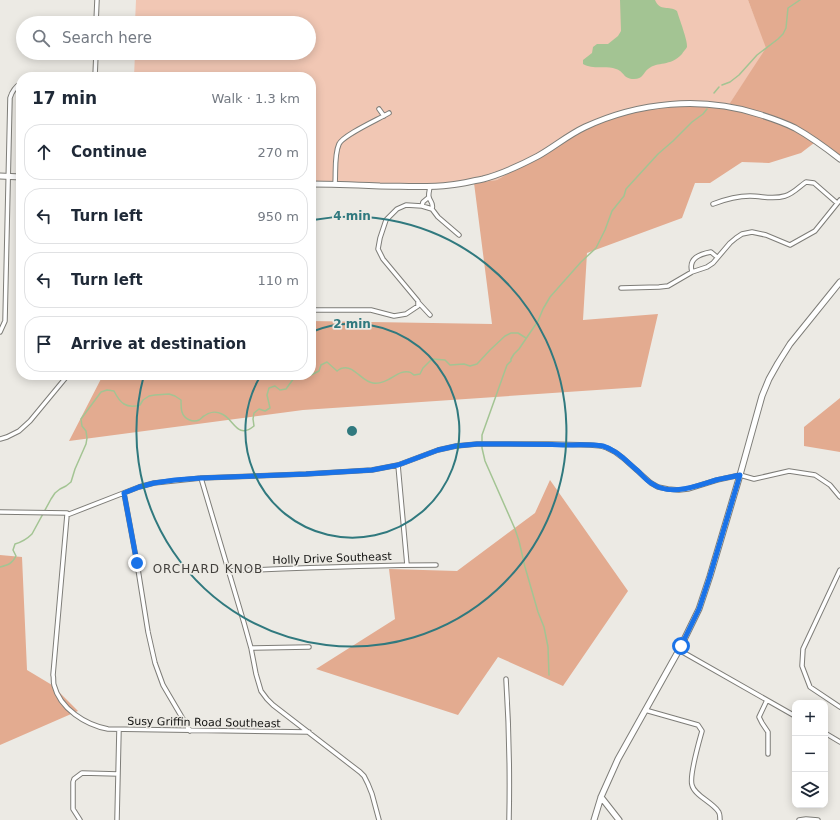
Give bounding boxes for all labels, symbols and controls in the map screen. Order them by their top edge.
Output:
search box [16,16,316,60]
icon: search [30,27,52,49]
text: Search here [62,29,152,47]
text: 17 min [32,88,97,108]
text: Walk · 1.3 km [211,91,300,106]
icon: ahead [33,141,55,163]
text: Continue [71,143,147,161]
text: 270 m [257,145,299,160]
icon: left [33,205,55,227]
text: Turn left [71,207,143,225]
text: 950 m [257,209,299,224]
text: 4 min [333,209,371,223]
icon: left [33,269,55,291]
text: Turn left [71,271,143,289]
text: 110 m [257,273,299,288]
text: 2 min [333,317,371,331]
icon: arrive [33,333,55,355]
text: Arrive at destination [71,335,246,353]
centre of rings [345,424,359,438]
street label: Holly Drive Southeast [272,550,393,567]
route end [128,554,146,572]
district label: ORCHARD KNOB [153,562,263,576]
route start [672,637,690,655]
map controls [792,700,828,808]
button: + [792,700,828,736]
street label: Susy Griffin Road Southeast [127,715,282,730]
button: − [792,736,828,772]
button: layers [792,772,828,808]

